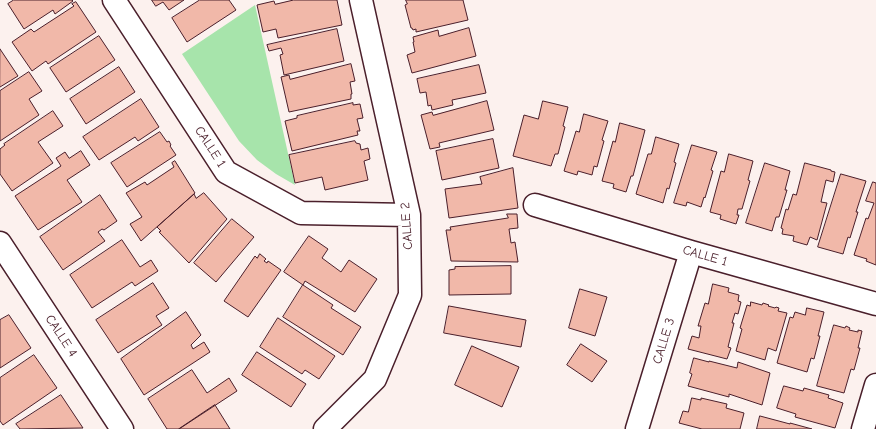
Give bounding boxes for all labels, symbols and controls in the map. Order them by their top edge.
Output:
street label: CALLE 1 [191,124,229,170]
street label: CALLE 2 [398,202,416,250]
street label: CALLE 1 [681,242,729,270]
street label: CALLE 4 [42,312,80,360]
street label: CALLE 3 [650,316,678,366]

